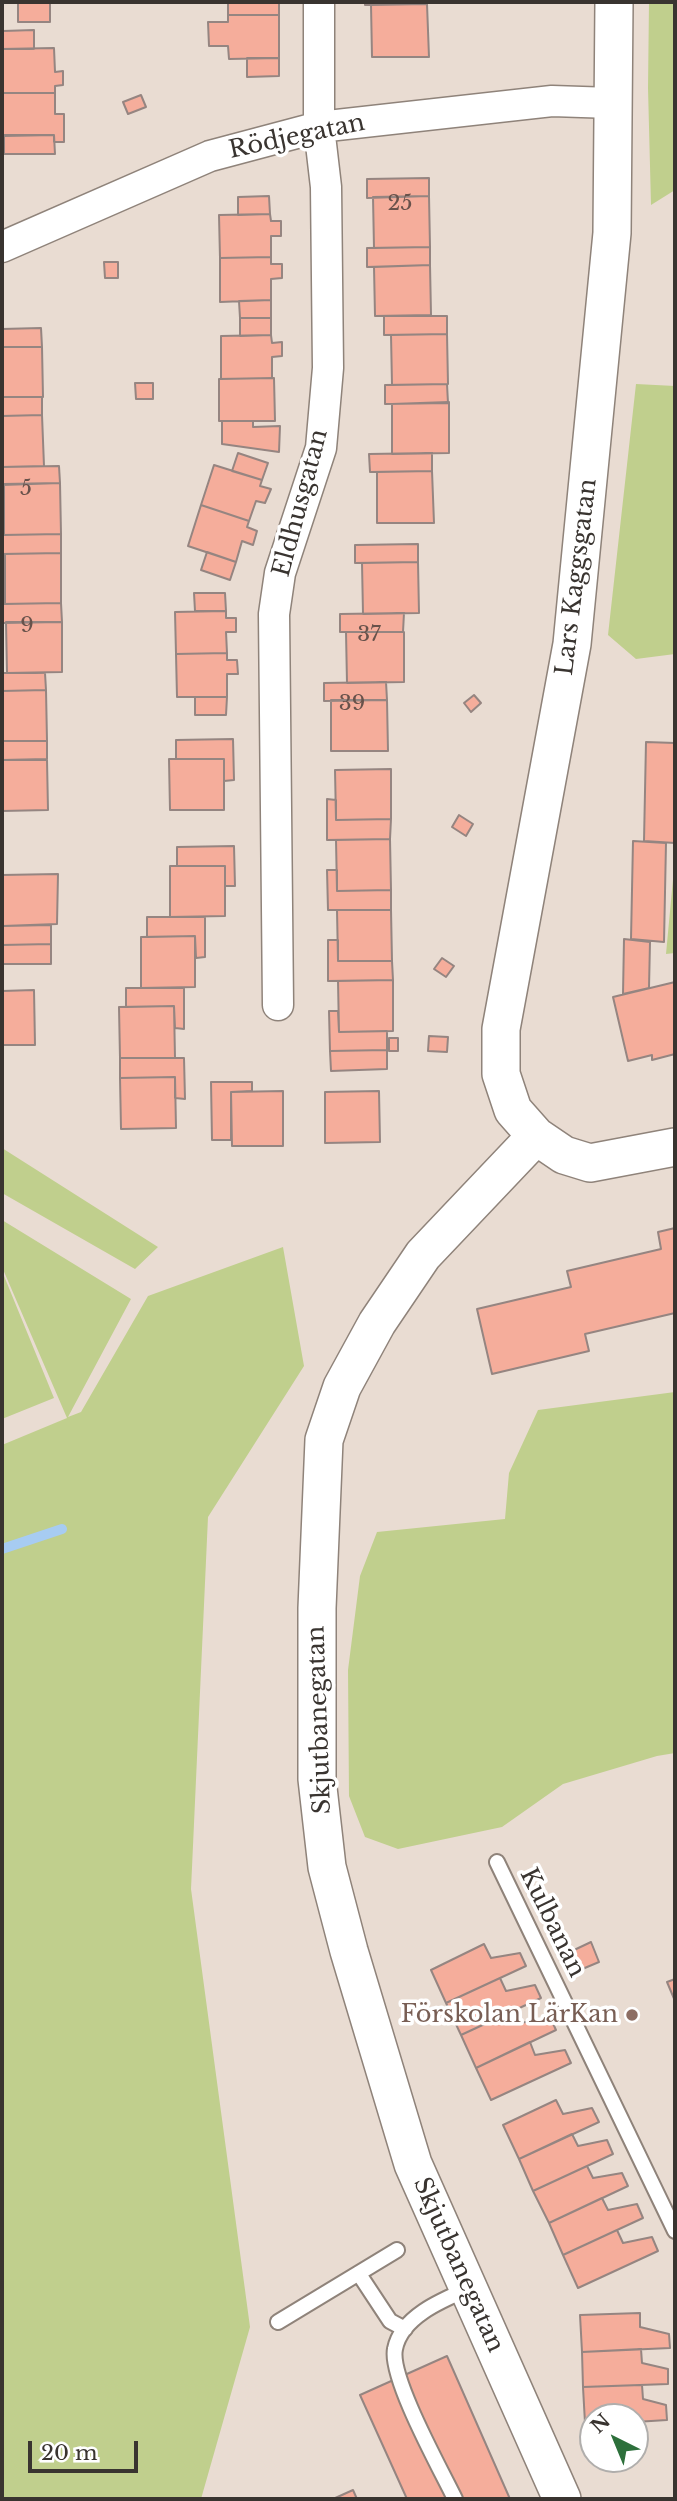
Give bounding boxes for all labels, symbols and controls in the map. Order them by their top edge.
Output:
street label: Rödjegatan [226,109,368,165]
house number: 25 [388,191,412,217]
street label: Eldhusgatan [267,426,335,580]
house number: 5 [20,476,32,502]
street label: Lars Kaggsgatan [551,477,603,677]
house number: 9 [20,613,34,639]
house number: 37 [357,622,381,648]
house number: 39 [339,691,365,717]
street label: Skjutbanegatan [302,1625,338,1815]
street label: Kulbanan [513,1864,591,1982]
place label: Förskolan LärKan [401,2001,618,2029]
marker: Förskolan LärKan [624,2007,640,2023]
street label: Skjutbanegatan [406,2173,510,2357]
north arrow [579,2403,649,2473]
text: N [586,2409,615,2438]
scale bar [32,2428,142,2472]
text: 20 m [41,2440,98,2466]

